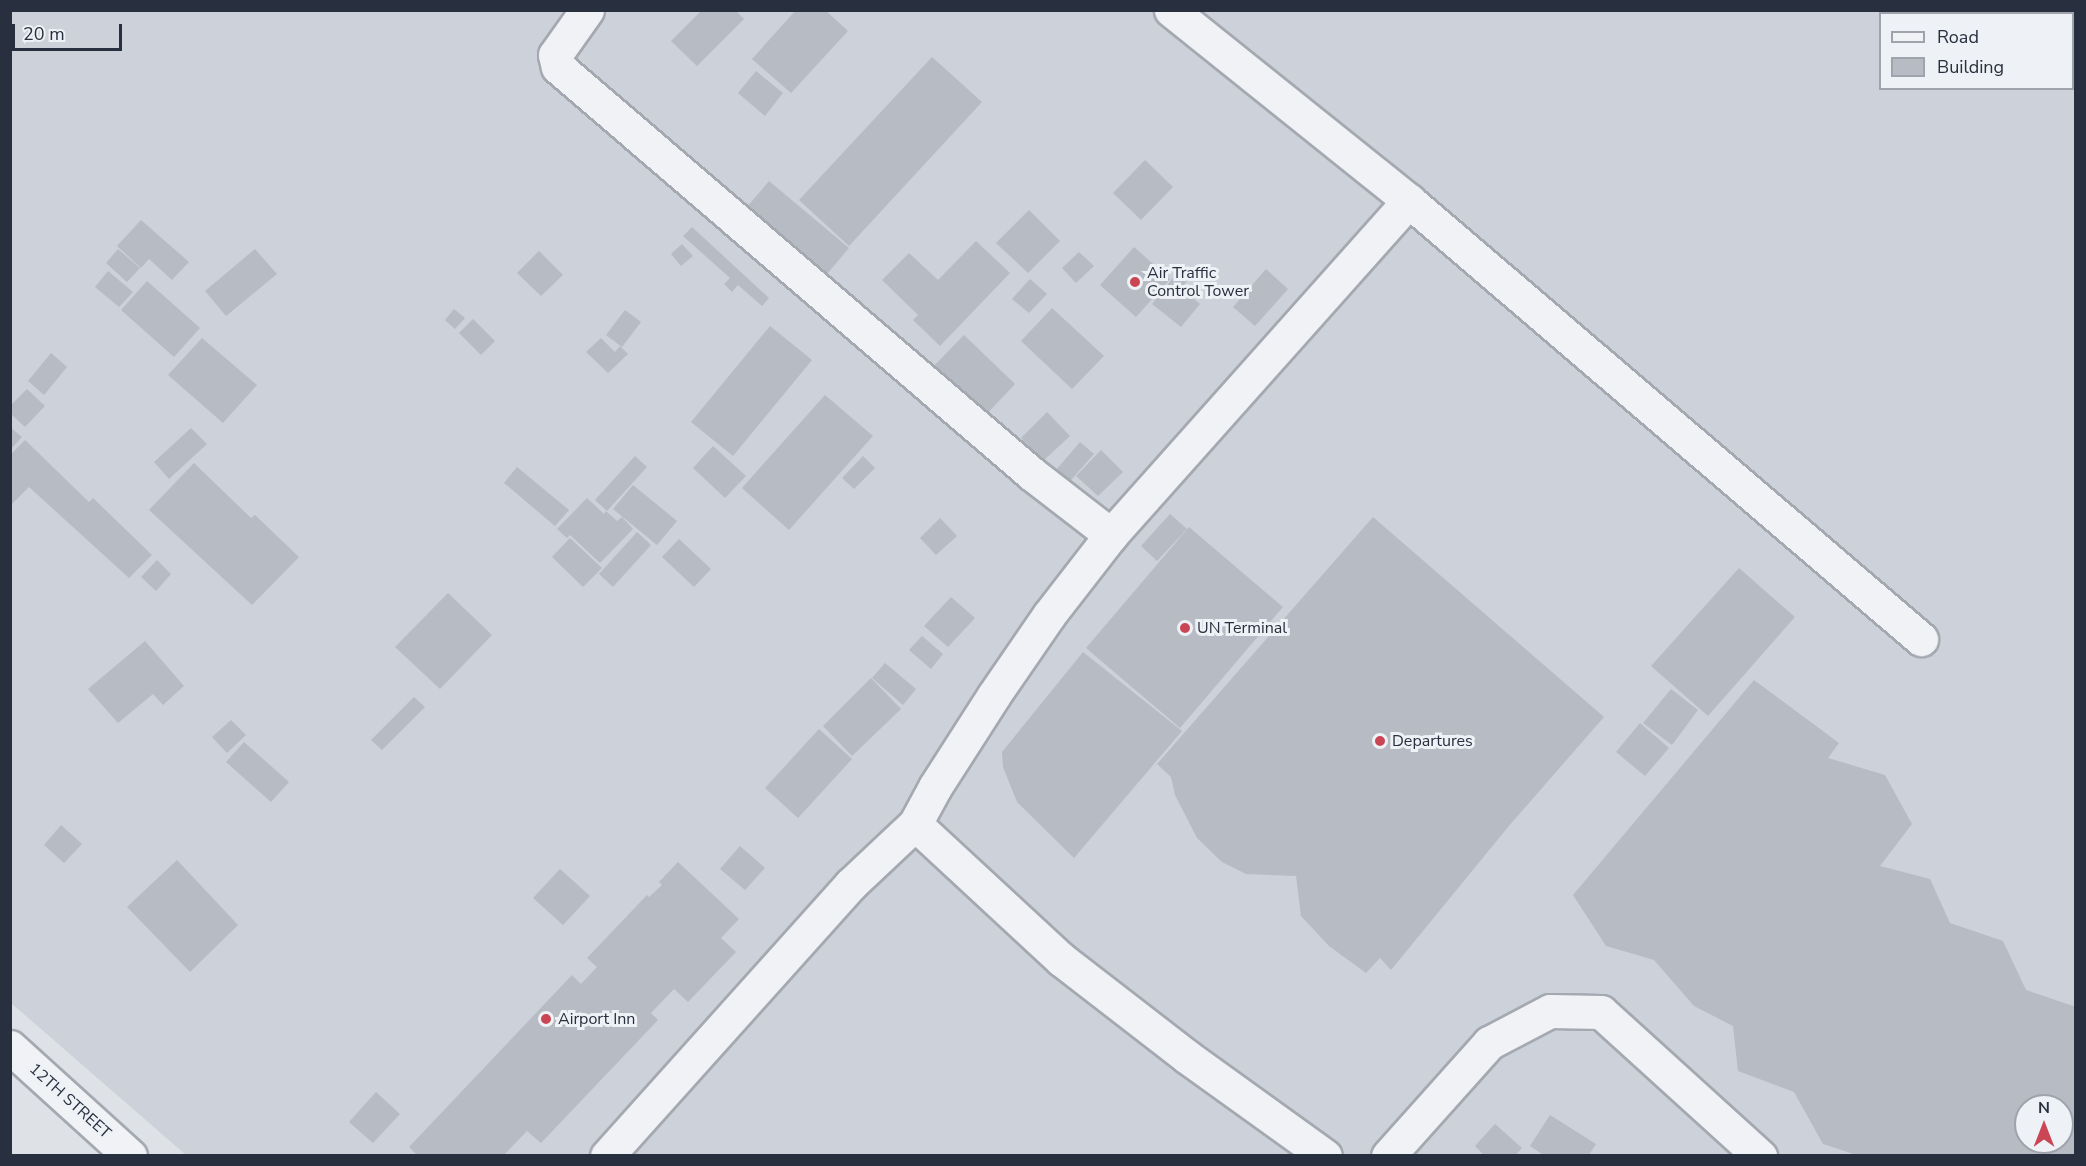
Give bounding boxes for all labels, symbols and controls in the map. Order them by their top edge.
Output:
scale bar [15,12,124,50]
legend [1879,12,2074,90]
text: 20 m [23,22,65,46]
text: Road [1937,25,1979,49]
text: Building [1937,55,2004,79]
place label: Air Traffic Control Tower [1147,263,1249,301]
marker: Air Traffic Control Tower [1128,275,1142,289]
place label: UN Terminal [1197,618,1287,638]
marker: UN Terminal [1178,621,1192,635]
place label: Departures [1392,731,1473,751]
marker: Departures [1373,734,1387,748]
place label: Airport Inn [558,1009,635,1029]
marker: Airport Inn [539,1012,553,1026]
street label: 12TH STREET [25,1059,115,1143]
north arrow [2014,1094,2074,1154]
text: N [2038,1097,2050,1119]

